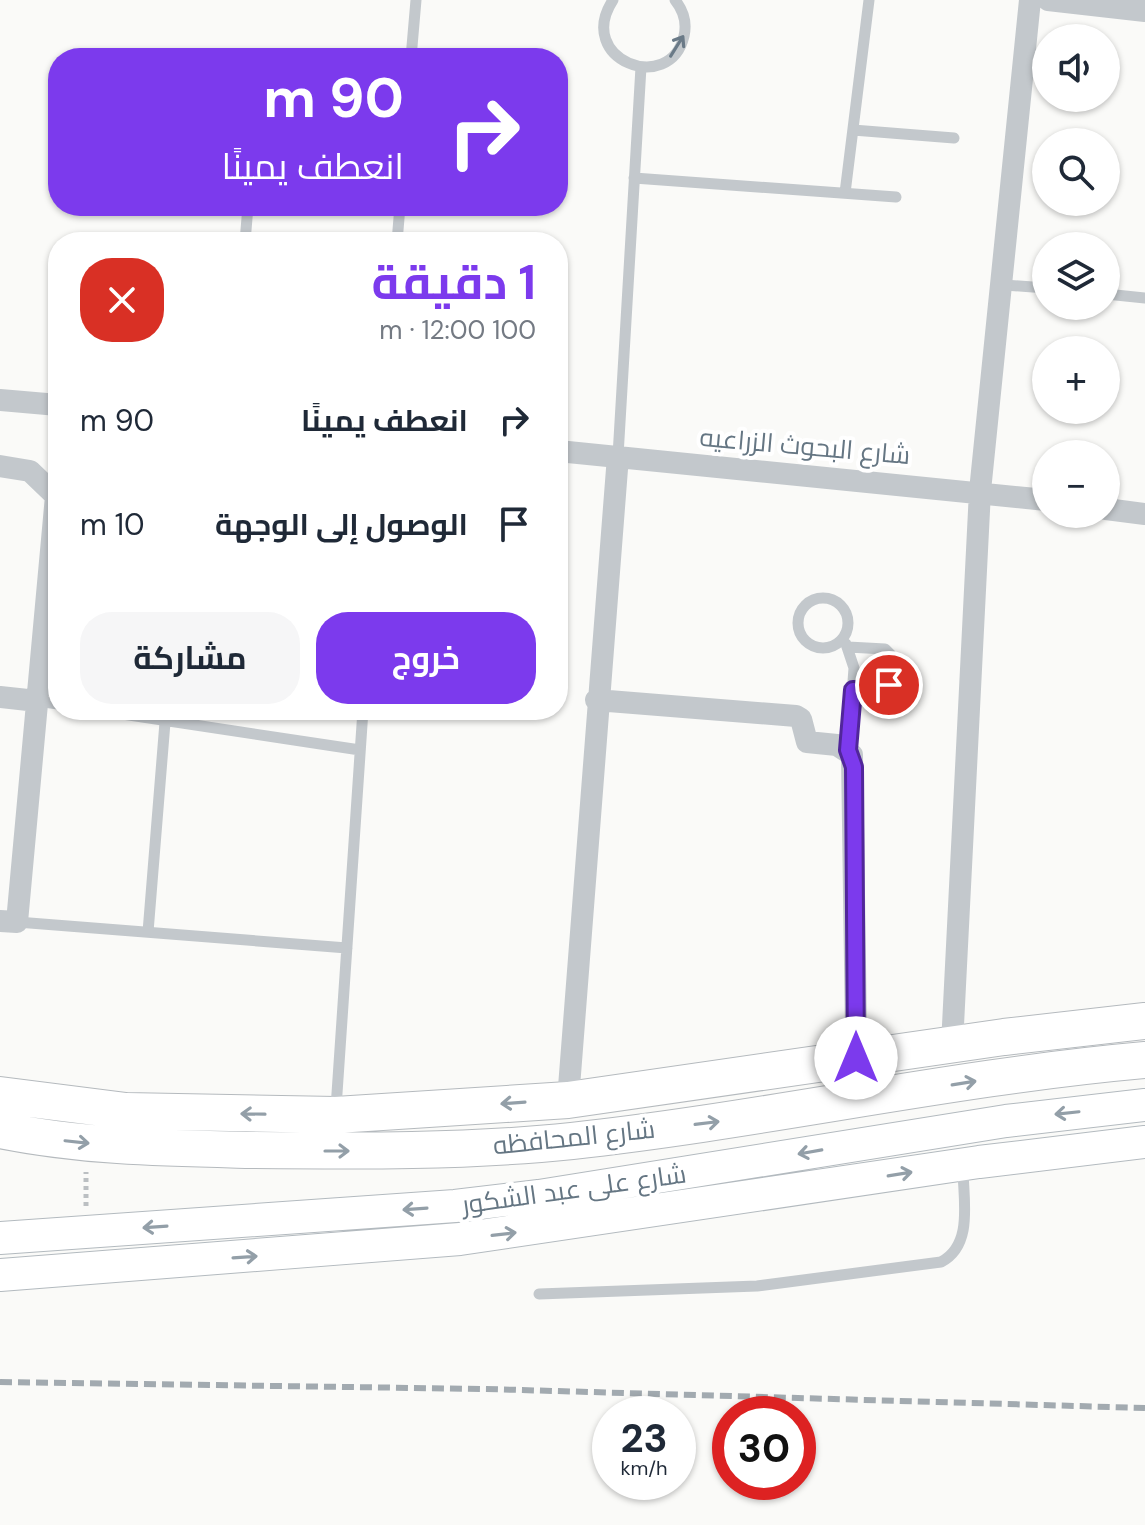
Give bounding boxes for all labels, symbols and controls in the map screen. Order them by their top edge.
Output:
map controls [1032,24,1120,528]
button: sound [1032,24,1120,112]
one-way arrow [669,36,685,58]
text: 90 m [263,61,404,134]
icon: right [432,80,536,184]
button: search [1032,128,1120,216]
text: انعطف يمينًا [222,143,404,190]
button: layers [1032,232,1120,320]
text: 1 دقيقة [372,251,536,314]
button: close [80,258,164,342]
text: 100 m · 12:00 [379,313,536,347]
button: + [1032,336,1120,424]
icon: right [492,398,536,442]
text: 90 m [80,401,154,440]
text: انعطف يمينًا [301,401,468,440]
street label: شارع البحوث الزراعيه [698,420,912,472]
button: − [1032,440,1120,528]
icon: arrive [492,502,536,546]
text: 10 m [80,505,145,544]
text: الوصول إلى الوجهة [215,505,468,544]
button: مشاركة [80,612,300,704]
button: خروج [316,612,536,704]
pin [855,651,923,719]
icon: arrive [867,663,911,707]
position arrow [814,1016,898,1100]
one-way arrow [951,1075,976,1090]
one-way arrow [500,1096,527,1111]
one-way arrow [1054,1105,1081,1120]
one-way arrow [240,1106,267,1121]
street label: شارع المحافظه [491,1112,657,1162]
one-way arrow [693,1115,720,1130]
one-way arrow [64,1135,89,1150]
one-way arrow [323,1143,350,1159]
one-way arrow [798,1145,824,1160]
street label: شارع على عبد الشكور [458,1156,688,1222]
one-way arrow [887,1166,912,1181]
one-way arrow [402,1202,429,1217]
one-way arrow [142,1220,169,1235]
one-way arrow [490,1226,517,1241]
one-way arrow [231,1249,258,1264]
speed limit sign: 30 [712,1396,816,1500]
text: 23 [620,1412,668,1464]
text: km/h [620,1455,668,1481]

